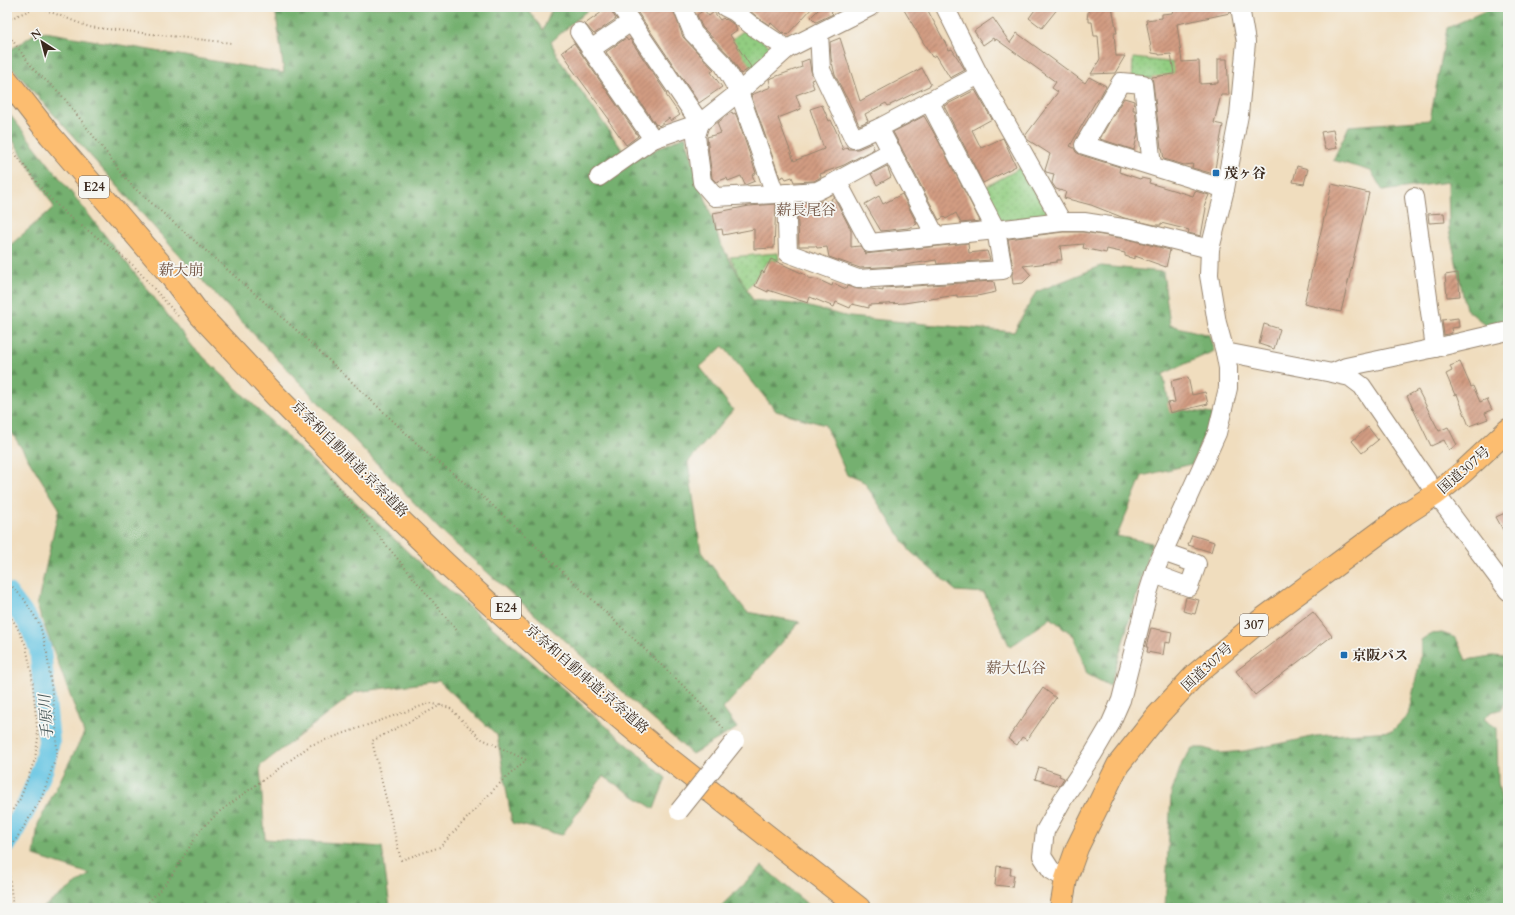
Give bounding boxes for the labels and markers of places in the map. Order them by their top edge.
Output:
place label: 茂ヶ谷 [1224,164,1266,183]
marker: 茂ヶ谷 [1211,168,1221,178]
place label: 京阪バス [1352,646,1408,665]
marker: 京阪バス [1339,650,1349,660]

